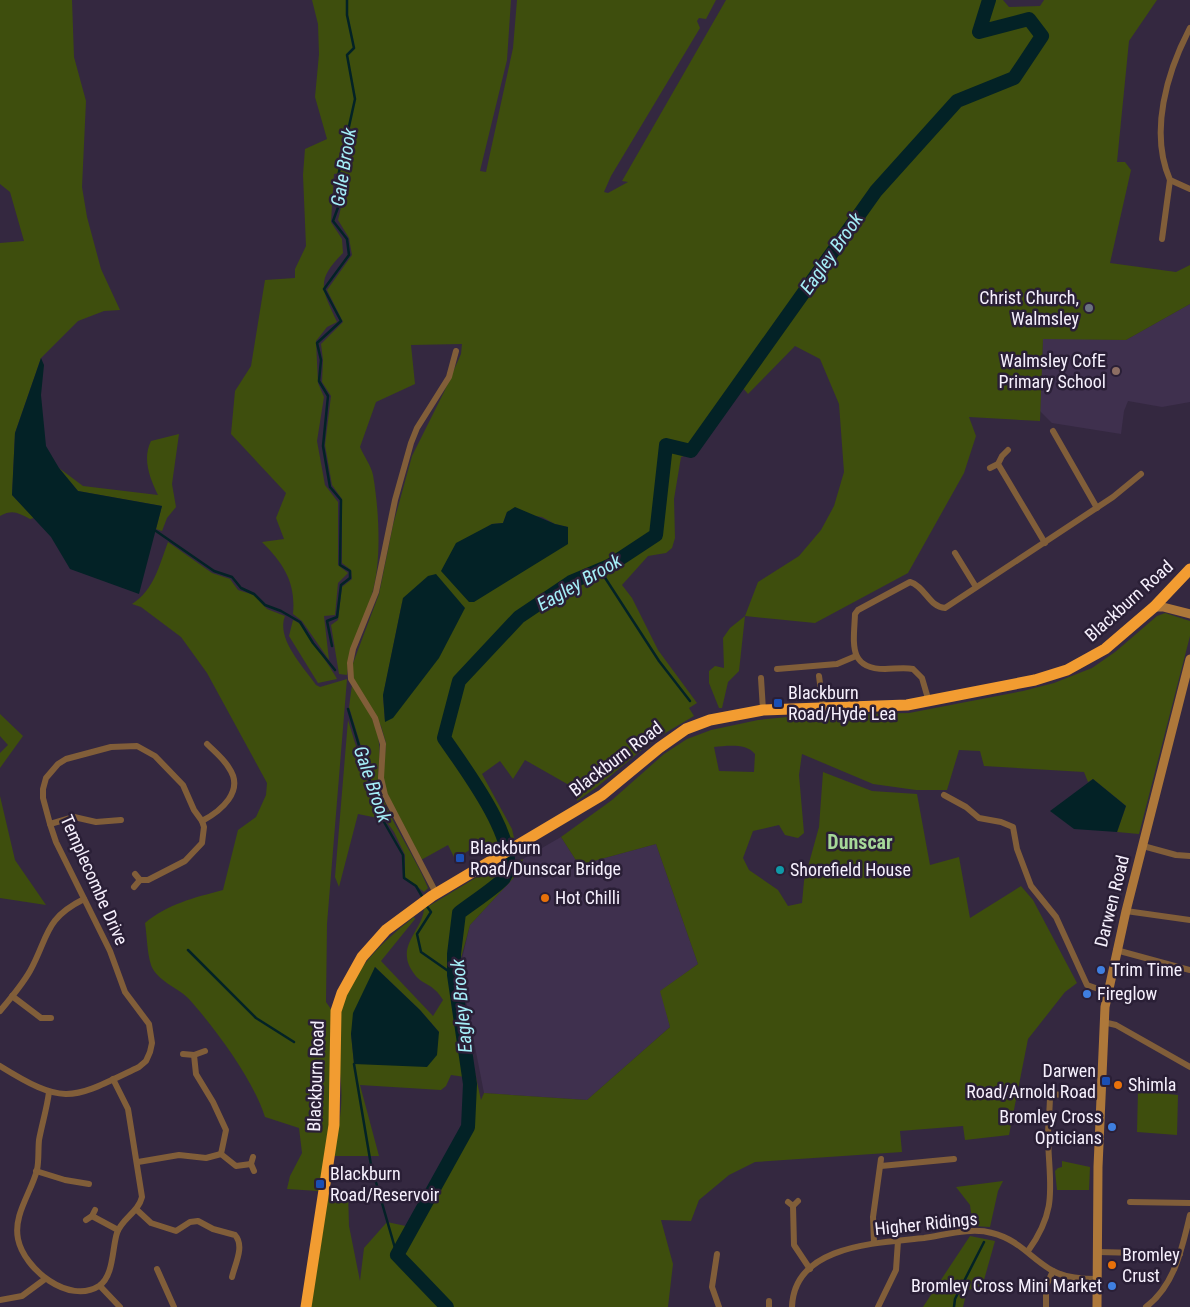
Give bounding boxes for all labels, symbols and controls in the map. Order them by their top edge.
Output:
water label: Gale Brook [326,125,361,208]
water label: Eagley Brook [795,208,868,298]
place label: Christ Church, Walmsley [979,287,1079,329]
marker: Christ Church, Walmsley [1083,302,1095,314]
place label: Walmsley CofE Primary School [998,350,1106,392]
marker: Walmsley CofE Primary School [1110,365,1122,377]
water label: Eagley Brook [533,549,626,616]
street label: Blackburn Road [1080,556,1177,646]
place label: Blackburn Road/Hyde Lea [788,682,896,724]
marker: Blackburn Road/Hyde Lea [772,697,784,709]
street label: Blackburn Road [565,717,666,800]
water label: Gale Brook [349,743,397,826]
street label: Templecombe Drive [56,811,133,948]
district label: Dunscar [827,830,893,854]
place label: Blackburn Road/Dunscar Bridge [470,837,621,879]
marker: Blackburn Road/Dunscar Bridge [454,852,466,864]
street label: Darwen Road [1090,853,1133,949]
place label: Shorefield House [790,859,911,880]
marker: Shorefield House [774,864,786,876]
place label: Hot Chilli [555,887,620,908]
marker: Hot Chilli [539,892,551,904]
water label: Eagley Brook [446,957,477,1054]
place label: Trim Time [1111,959,1182,980]
marker: Trim Time [1095,964,1107,976]
place label: Fireglow [1097,983,1158,1004]
marker: Fireglow [1081,988,1093,1000]
street label: Blackburn Road [303,1020,328,1132]
place label: Darwen Road/Arnold Road [966,1060,1096,1102]
place label: Shimla [1128,1074,1176,1095]
marker: Darwen Road/Arnold Road [1100,1075,1112,1087]
marker: Shimla [1112,1079,1124,1091]
place label: Bromley Cross Opticians [999,1106,1102,1148]
marker: Bromley Cross Opticians [1106,1121,1118,1133]
place label: Blackburn Road/Reservoir [330,1163,440,1205]
marker: Blackburn Road/Reservoir [314,1178,326,1190]
street label: Higher Ridings [873,1208,978,1239]
place label: Bromley Crust [1122,1244,1180,1286]
marker: Bromley Crust [1106,1259,1118,1271]
place label: Bromley Cross Mini Market [911,1275,1102,1296]
marker: Bromley Cross Mini Market [1106,1280,1118,1292]

